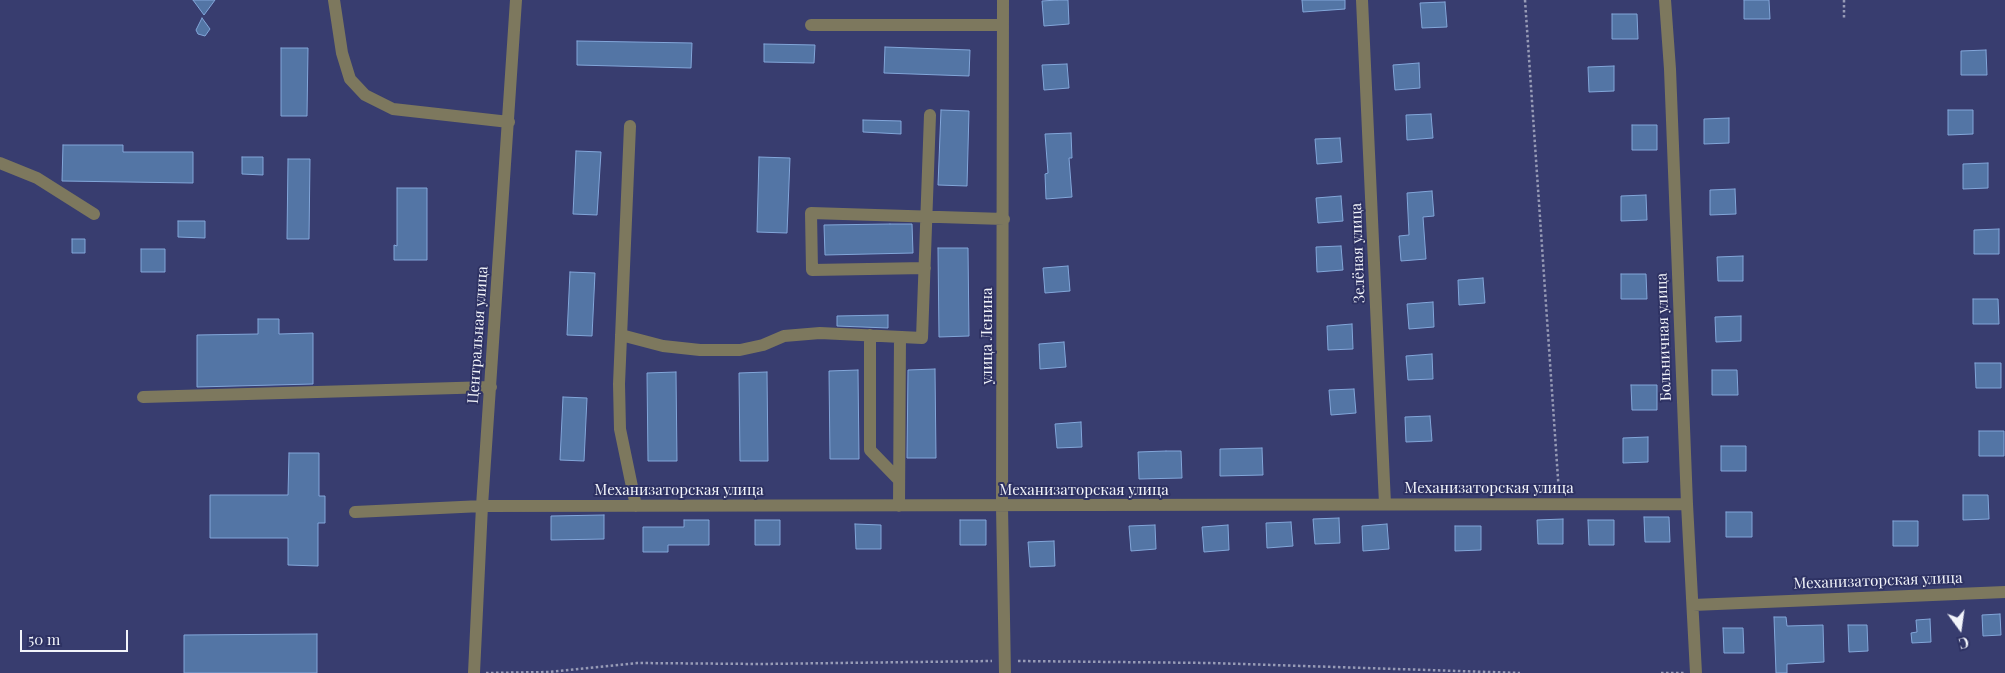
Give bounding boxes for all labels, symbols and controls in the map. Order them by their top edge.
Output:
street label: Зелёная улица [1347,203,1369,303]
street label: Центральная улица [464,266,492,404]
street label: Больничная улица [1653,273,1675,401]
street label: улица Ленина [978,287,996,385]
street label: Механизаторская улица [1404,479,1574,497]
street label: Механизаторская улица [594,481,764,499]
street label: Механизаторская улица [999,481,1169,499]
street label: Механизаторская улица [1793,569,1963,593]
north arrow [1935,603,1985,653]
scale bar [22,620,130,652]
text: 50 m [28,629,60,649]
text: С [1957,633,1971,653]

